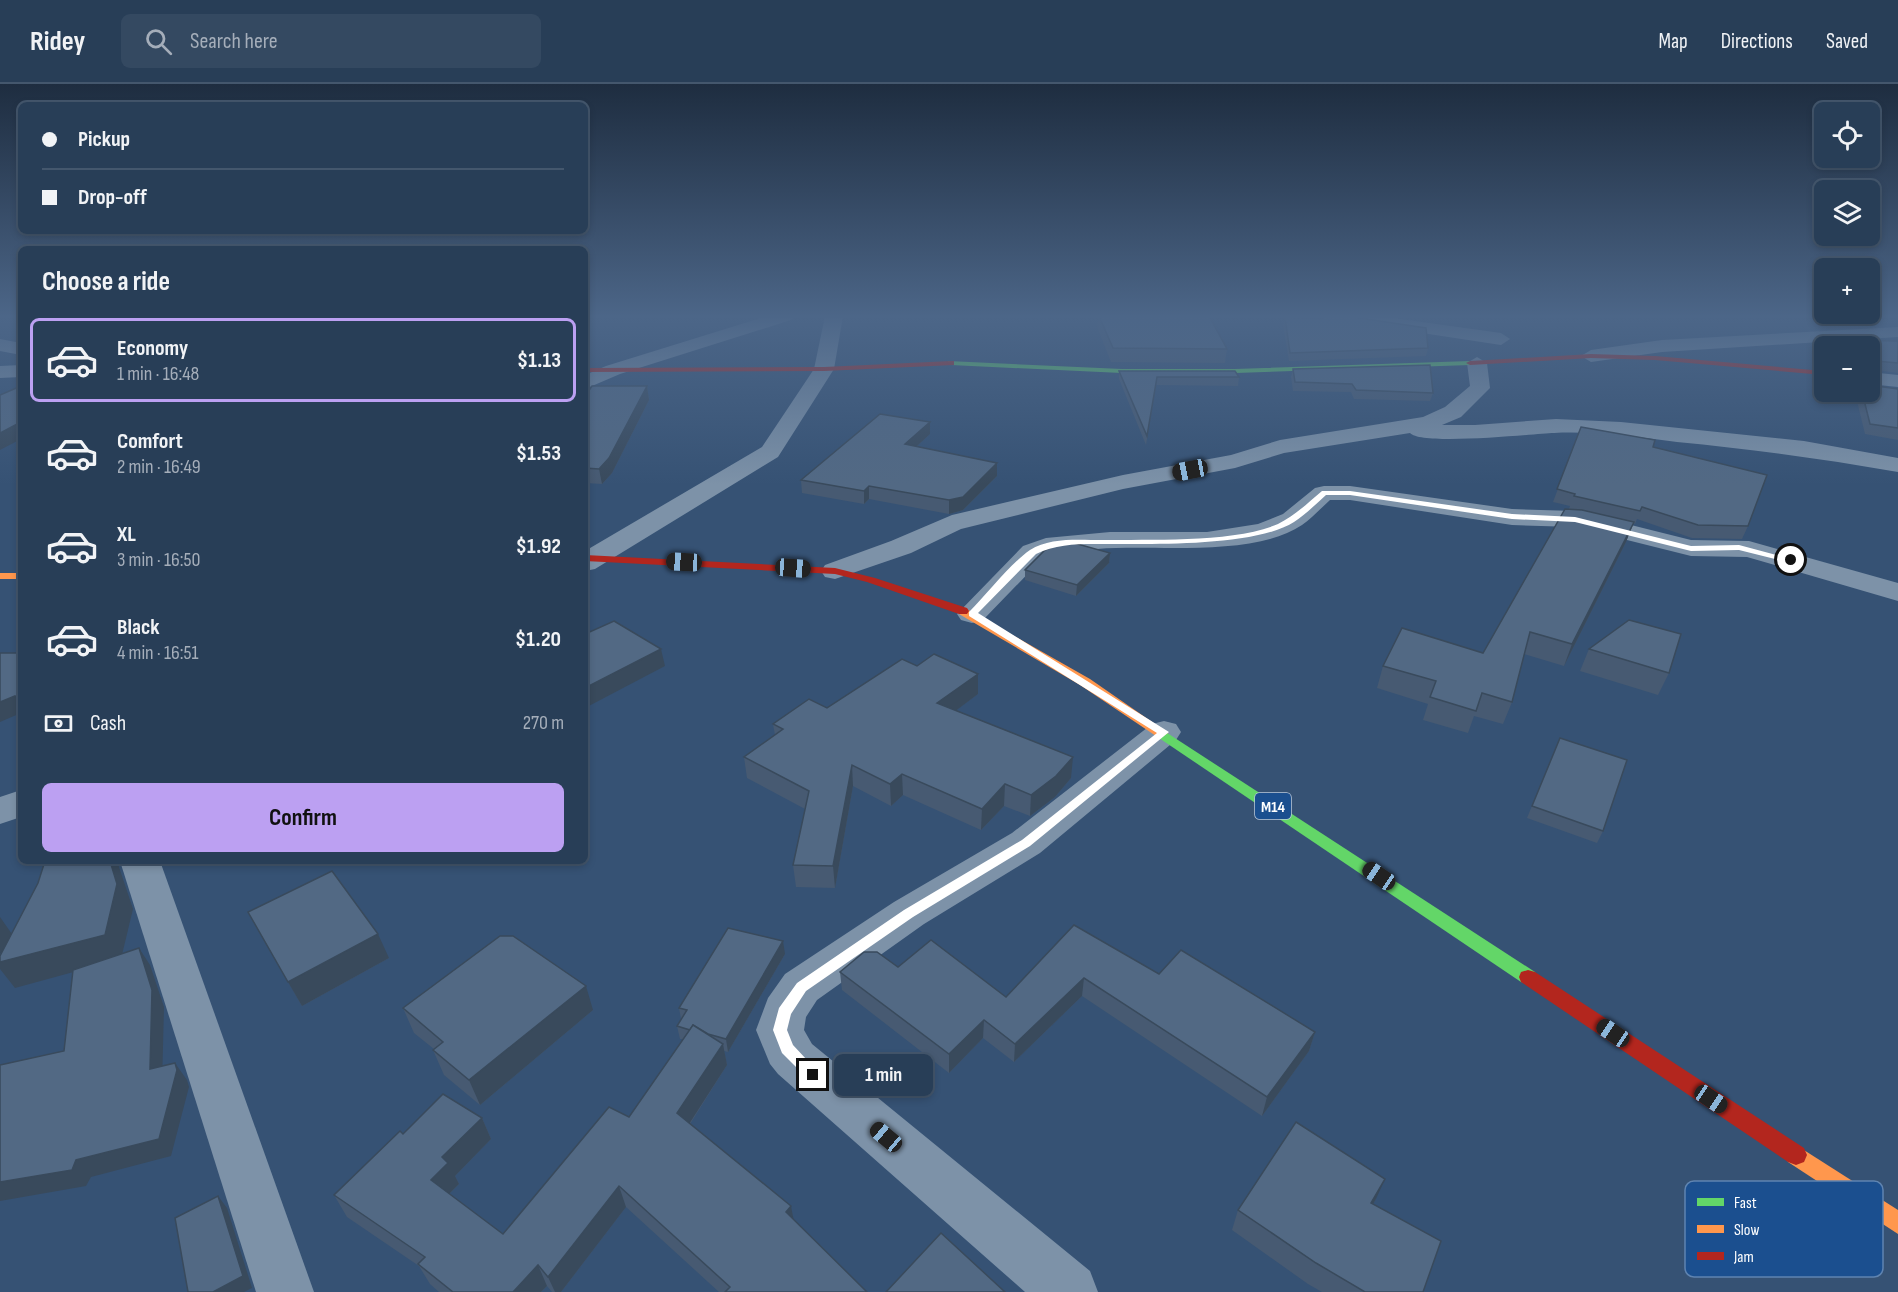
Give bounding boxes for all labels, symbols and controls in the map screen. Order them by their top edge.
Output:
search box [121,14,541,68]
text: Ridey [30,25,85,58]
icon: search [142,25,175,58]
text: Search here [190,28,278,55]
text: Map [1658,29,1688,54]
text: Directions [1721,29,1793,54]
text: Saved [1826,29,1868,54]
map controls [1814,102,1880,402]
button: locate [1814,102,1880,168]
text: Pickup [78,126,130,153]
button: layers [1814,180,1880,246]
text: Drop-off [78,184,147,211]
button: + [1814,258,1880,324]
text: Choose a ride [42,266,170,298]
icon: car [45,333,99,387]
text: Economy [117,335,188,362]
button: − [1814,336,1880,402]
text: $1.13 [517,347,561,374]
text: 1 min · 16:48 [117,362,199,386]
icon: car [45,426,99,480]
text: Comfort [117,428,183,455]
text: $1.53 [516,440,561,467]
text: 2 min · 16:49 [117,455,201,479]
car [1171,458,1209,482]
icon: car [45,519,99,573]
text: XL [117,521,136,548]
text: $1.92 [516,533,561,560]
route start [1777,546,1804,573]
text: 3 min · 16:50 [117,548,201,572]
car [666,552,702,572]
car [774,558,812,578]
icon: car [45,612,99,666]
text: Black [117,614,159,641]
text: $1.20 [515,626,561,653]
text: 4 min · 16:51 [117,641,199,665]
icon: cash [42,707,75,740]
text: Cash [90,710,126,737]
text: 270 m [523,711,564,735]
button: Confirm [42,783,564,852]
road number: M14 [1255,793,1291,819]
car [1359,858,1399,894]
car [1593,1015,1633,1051]
callout: 1 min [834,1054,933,1096]
route end [799,1061,826,1088]
text: 1 min [865,1063,902,1087]
car [1691,1081,1731,1117]
car [866,1119,906,1155]
legend [1685,1181,1883,1277]
text: Fast [1734,1194,1757,1213]
text: Slow [1734,1221,1759,1240]
text: Jam [1733,1248,1754,1267]

